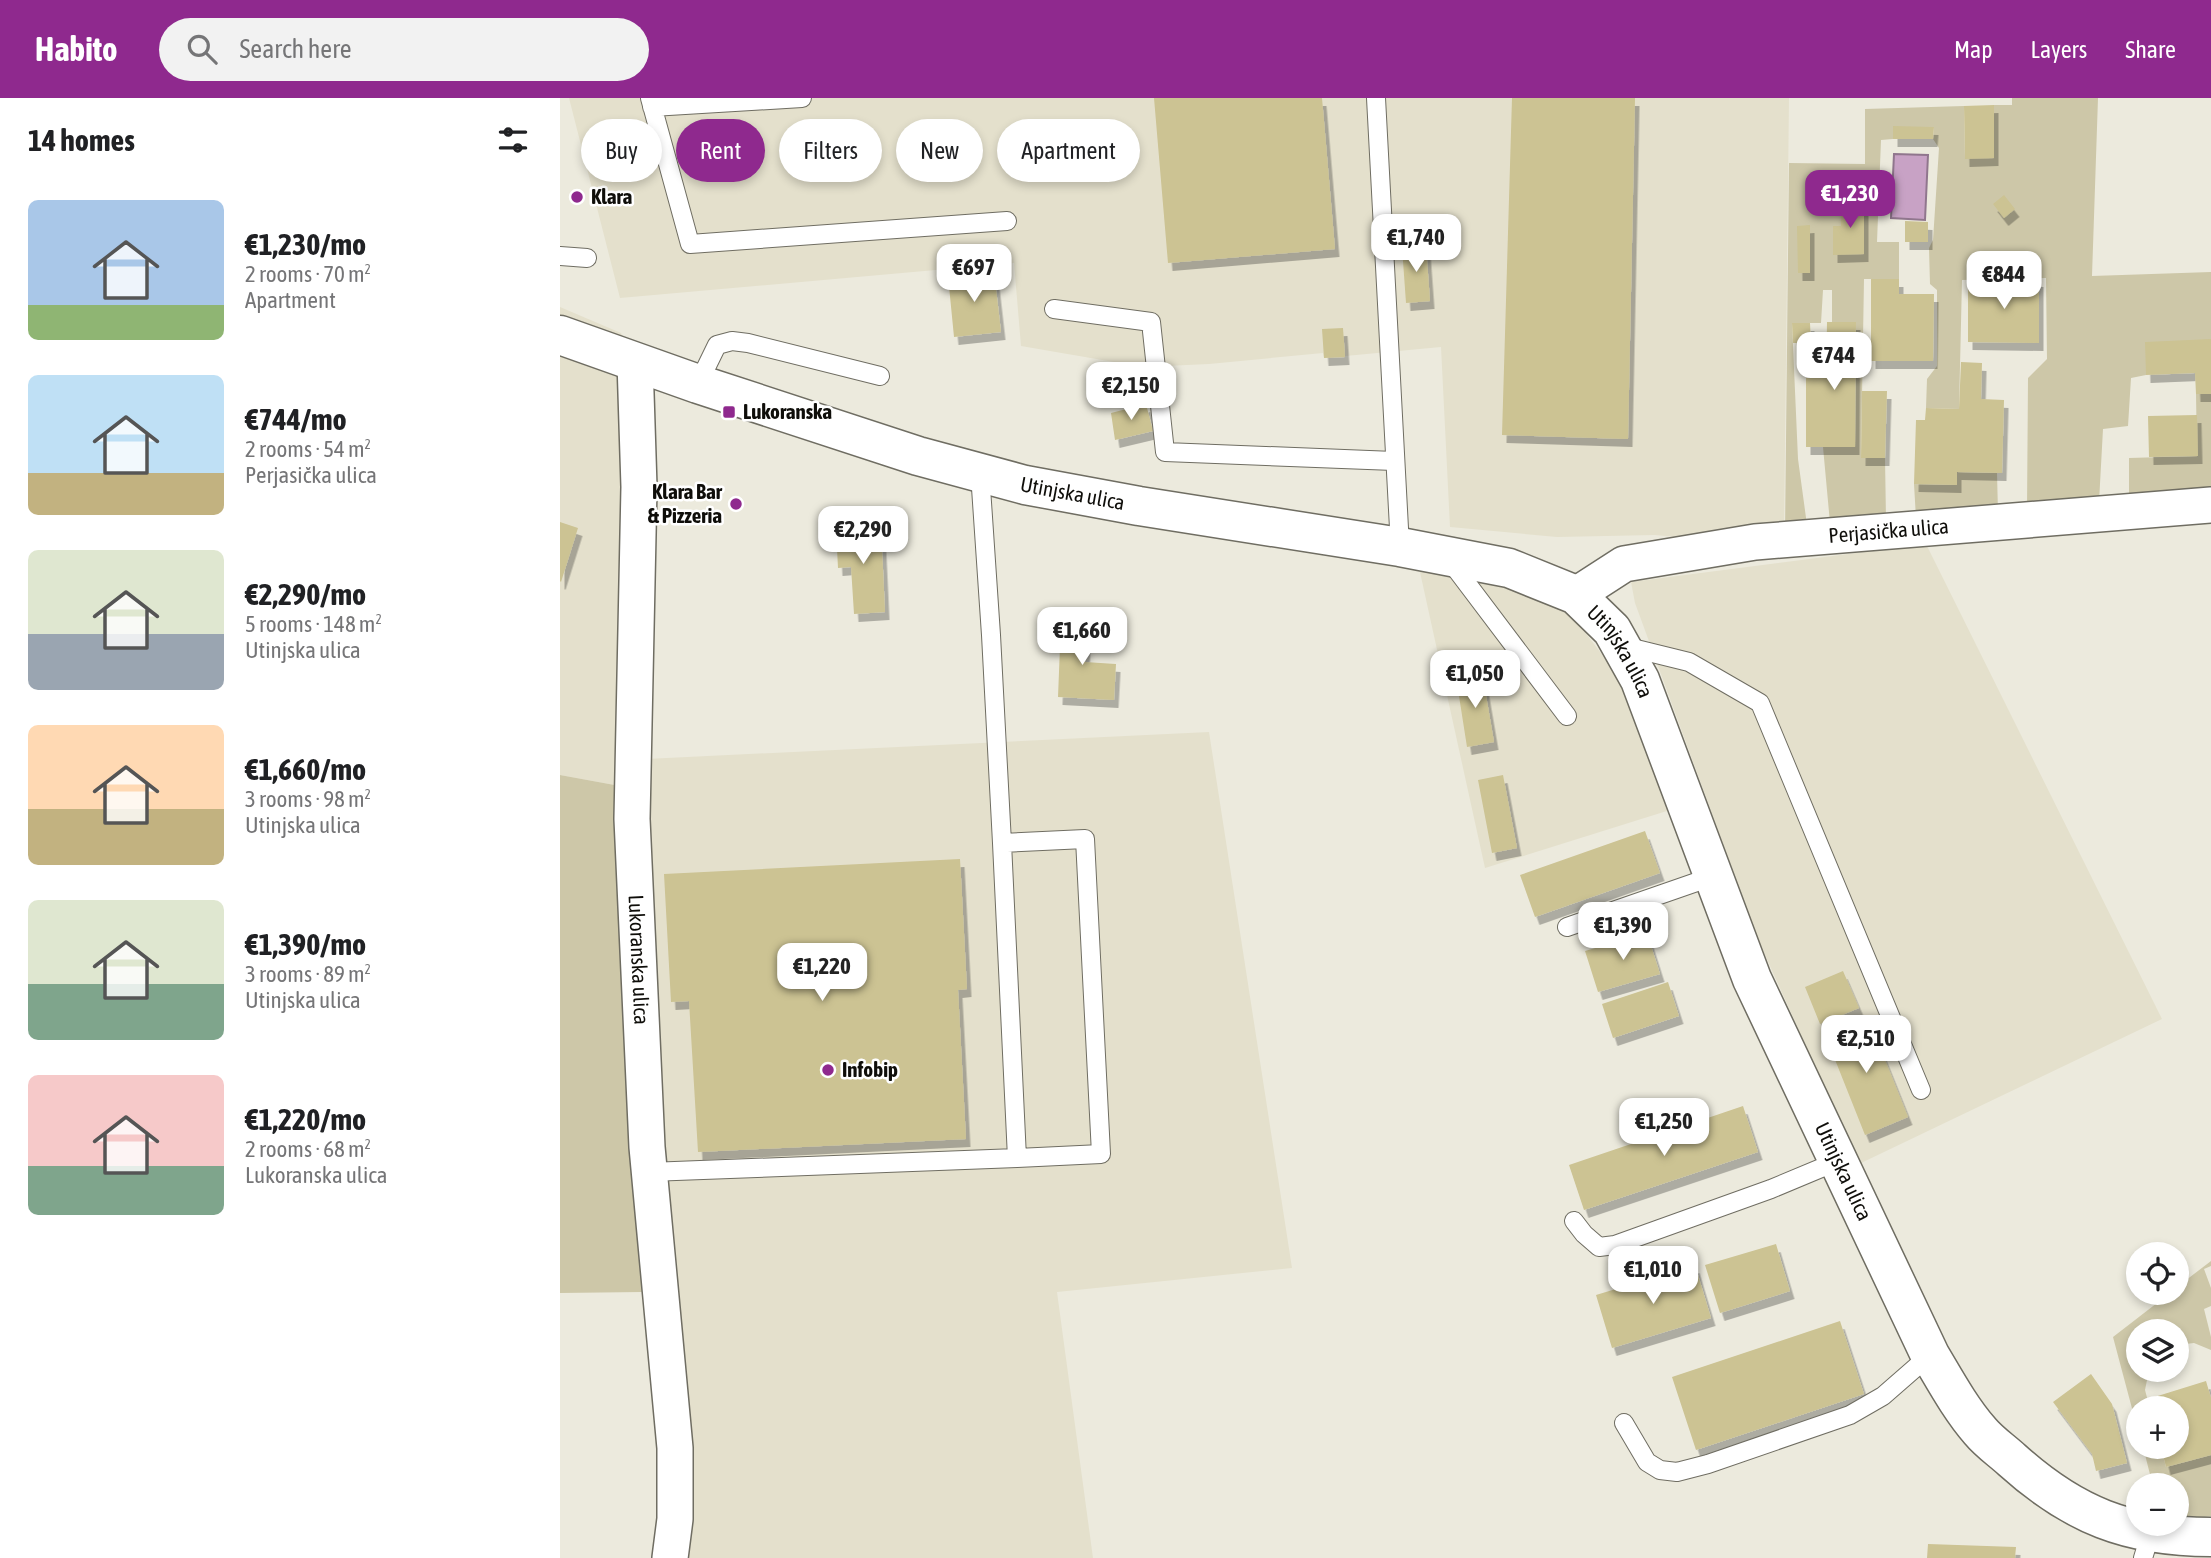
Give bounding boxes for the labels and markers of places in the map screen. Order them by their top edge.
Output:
pin: €1,230 [1793,170,1907,230]
place label: Klara [591,184,632,208]
marker: Klara [569,189,585,205]
pin: €1,740 [1359,214,1473,274]
pin: €697 [933,244,1015,304]
pin: €844 [1963,252,2045,311]
pin: €744 [1793,332,1875,392]
pin: €2,150 [1074,362,1188,422]
place label: Lukoranska [743,399,832,423]
marker: Lukoranska [721,404,737,420]
place label: Klara Bar & Pizzeria [648,479,723,527]
marker: Klara Bar & Pizzeria [728,496,744,512]
pin: €2,290 [806,506,920,566]
pin: €1,660 [1025,608,1139,667]
pin: €1,050 [1418,650,1532,710]
pin: €1,390 [1566,902,1680,962]
pin: €1,220 [765,944,879,1003]
pin: €2,510 [1809,1016,1923,1075]
place label: Infobip [842,1057,898,1081]
marker: Infobip [820,1062,836,1078]
pin: €1,250 [1607,1098,1721,1158]
pin: €1,010 [1596,1246,1710,1306]

